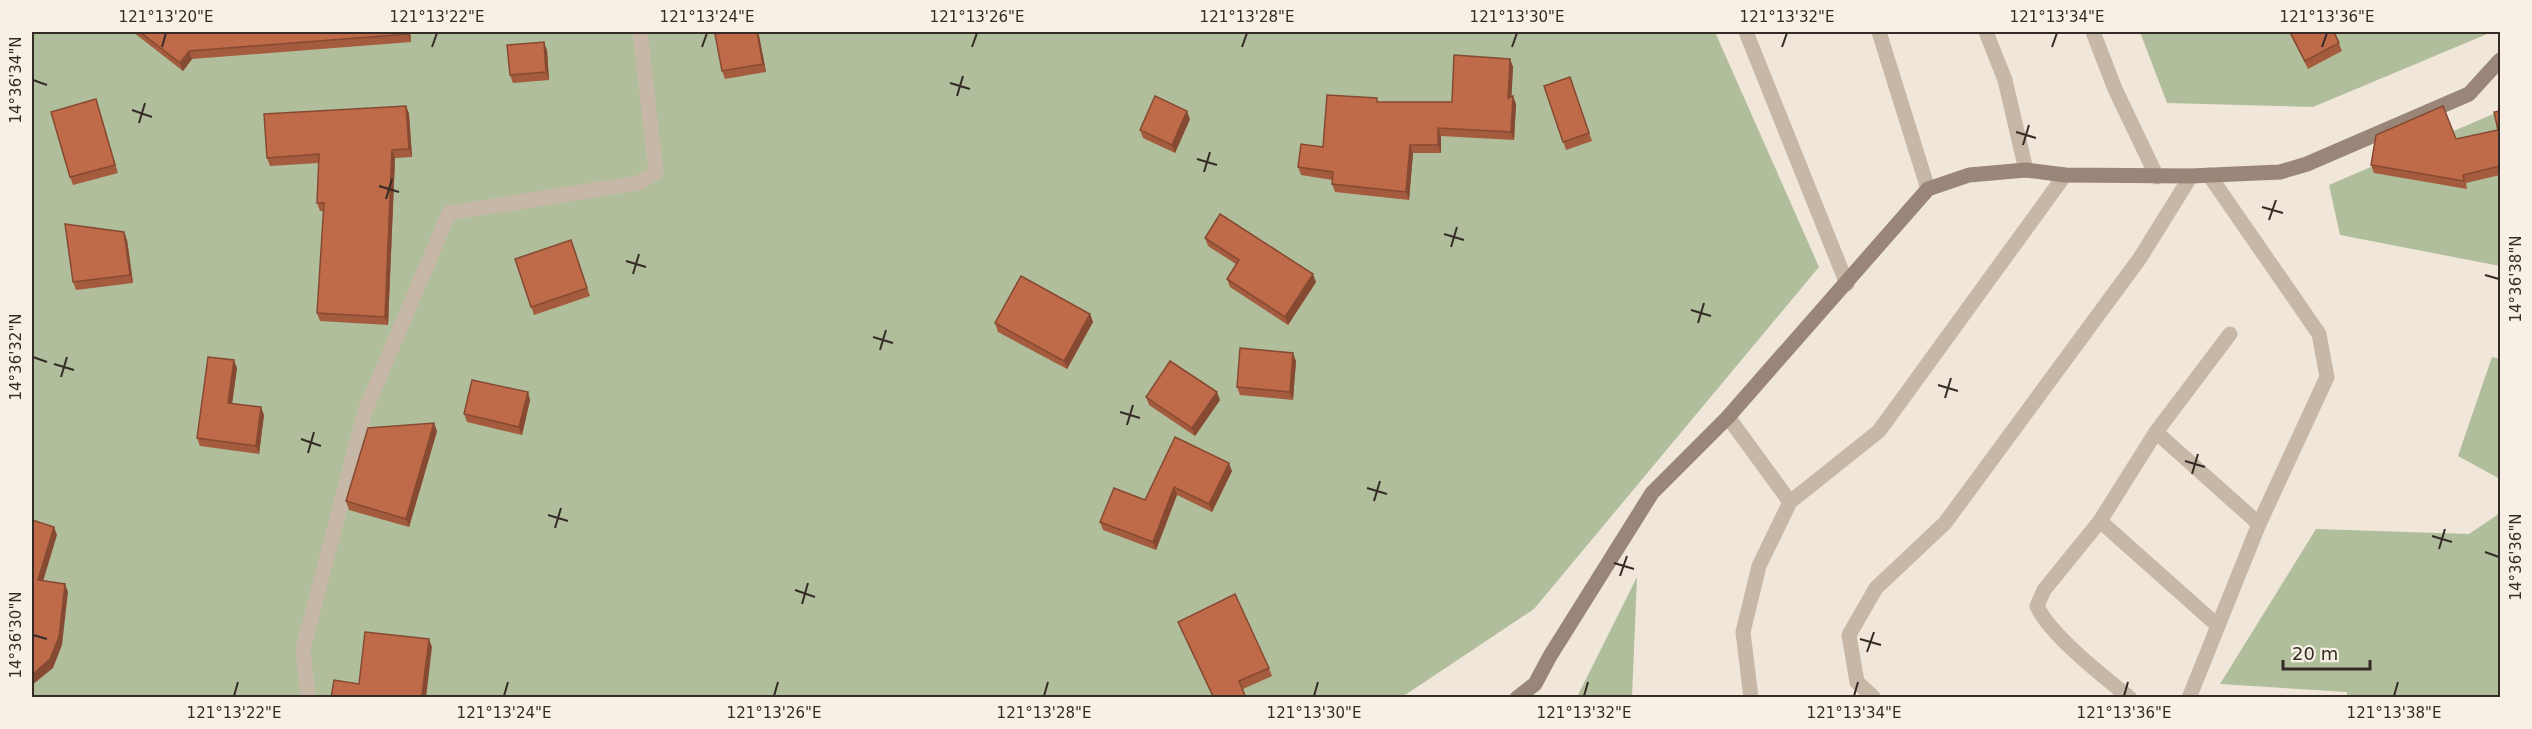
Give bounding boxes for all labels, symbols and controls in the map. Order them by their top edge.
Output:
text: 121°13'20"E [119,8,213,26]
text: 121°13'22"E [390,8,484,26]
text: 121°13'24"E [660,8,754,26]
text: 121°13'26"E [930,8,1024,26]
text: 121°13'28"E [1200,8,1294,26]
text: 121°13'30"E [1470,8,1564,26]
text: 121°13'32"E [1740,8,1834,26]
text: 121°13'34"E [2010,8,2104,26]
text: 121°13'36"E [2280,8,2374,26]
text: 14°36'34"N [7,36,25,124]
text: 14°36'38"N [2507,235,2525,323]
text: 14°36'32"N [7,313,25,401]
text: 14°36'36"N [2507,513,2525,601]
text: 14°36'30"N [7,591,25,679]
scale bar [2283,633,2370,671]
text: 20 m [2292,643,2338,664]
text: 121°13'22"E [187,704,281,722]
text: 121°13'24"E [457,704,551,722]
text: 121°13'26"E [727,704,821,722]
text: 121°13'28"E [997,704,1091,722]
text: 121°13'30"E [1267,704,1361,722]
text: 121°13'32"E [1537,704,1631,722]
text: 121°13'34"E [1807,704,1901,722]
text: 121°13'36"E [2077,704,2171,722]
text: 121°13'38"E [2347,704,2441,722]

